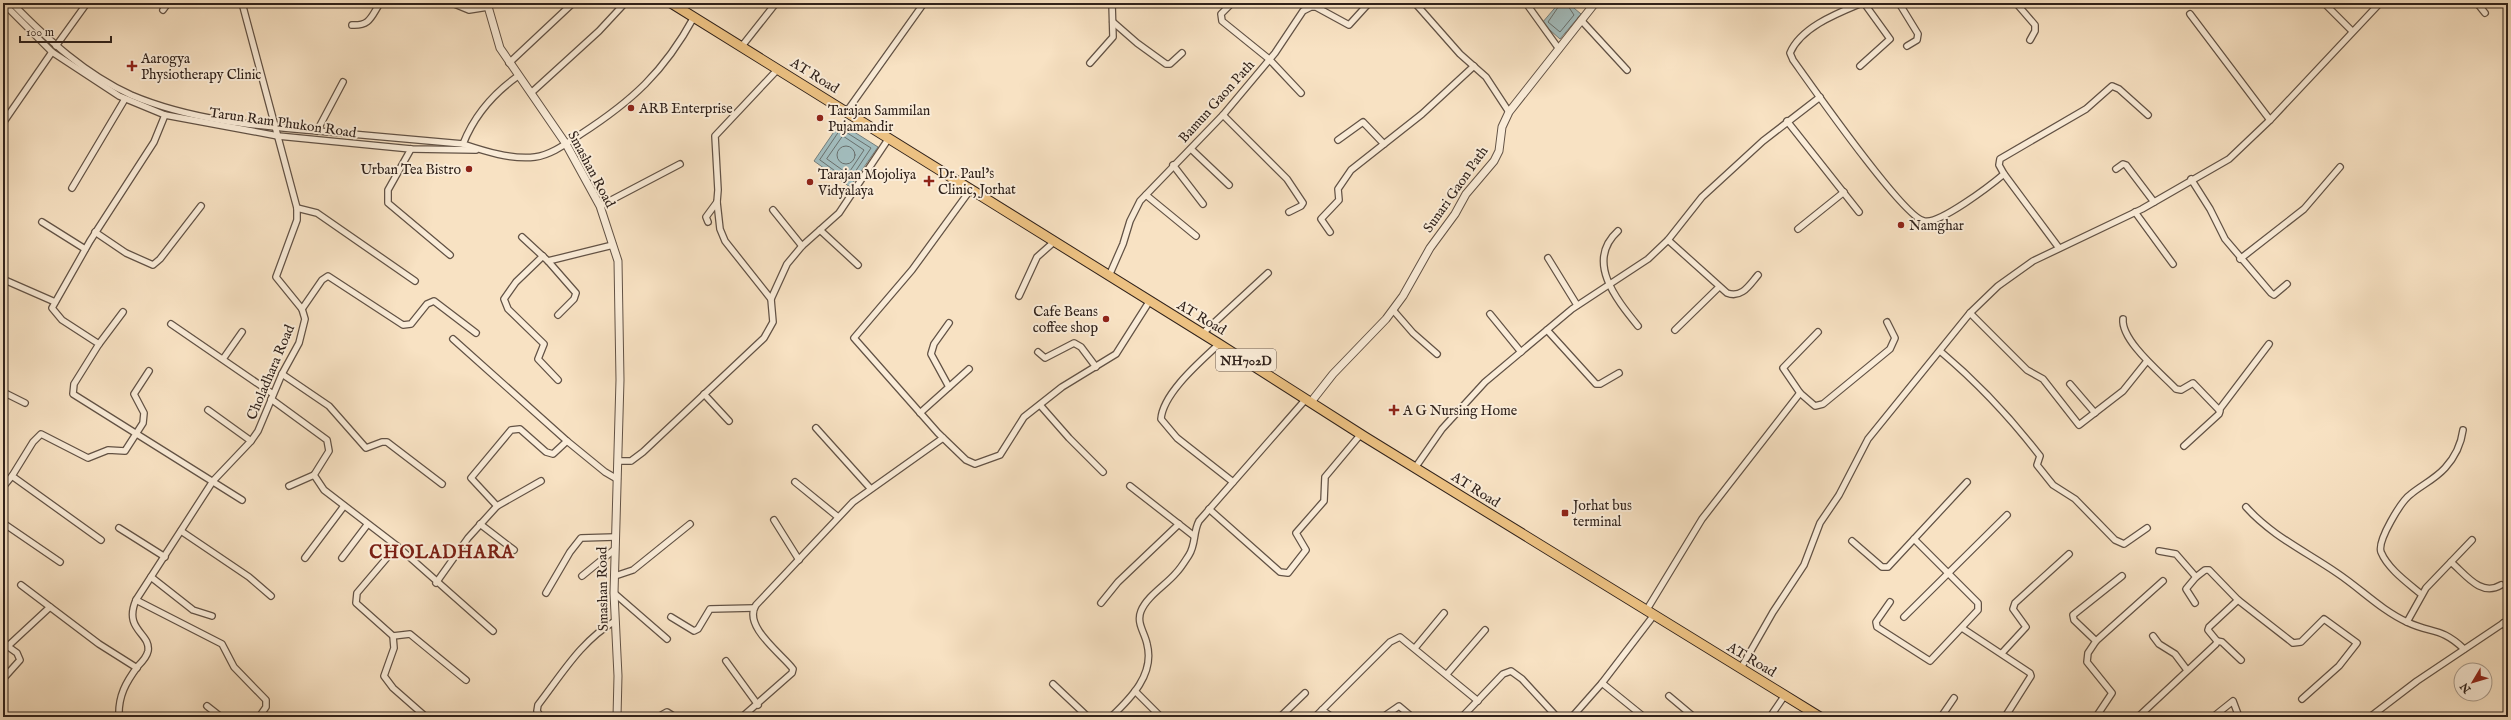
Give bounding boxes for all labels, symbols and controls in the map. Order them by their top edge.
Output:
scale bar [20,18,111,44]
text: 100 m [26,25,54,40]
place label: Aarogya Physiotherapy Clinic [140,50,261,84]
street label: AT Road [786,53,843,98]
street label: Bamun Gaon Path [1175,56,1259,147]
marker: Aarogya Physiotherapy Clinic [126,60,138,72]
place label: ARB Enterprise [638,100,733,118]
place label: Tarajan Sammilan Pujamandir [828,102,931,136]
marker: ARB Enterprise [626,103,636,113]
street label: Tarun Ram Phukon Road [208,104,358,142]
marker: Tarajan Sammilan Pujamandir [815,113,825,123]
street label: Smashan Road [563,128,619,212]
street label: Sunari Gaon Path [1419,142,1493,236]
place label: Urban Tea Bistro [360,161,461,179]
marker: Urban Tea Bistro [464,164,474,174]
place label: Dr. Paul's Clinic, Jorhat [938,165,1016,199]
place label: Tarajan Mojoliya Vidyalaya [817,166,917,200]
marker: Dr. Paul's Clinic, Jorhat [923,175,935,187]
marker: Tarajan Mojoliya Vidyalaya [805,177,815,187]
place label: Namghar [1909,217,1964,235]
marker: Namghar [1896,220,1906,230]
street label: AT Road [1173,296,1230,340]
place label: Cafe Beans coffee shop [1033,303,1098,337]
marker: Cafe Beans coffee shop [1101,314,1111,324]
street label: Choladhara Road [243,322,299,423]
road number: NH702D [1216,349,1276,371]
place label: A G Nursing Home [1402,402,1518,420]
marker: A G Nursing Home [1388,404,1400,416]
street label: AT Road [1447,467,1504,512]
place label: Jorhat bus terminal [1571,497,1632,531]
marker: Jorhat bus terminal [1560,508,1570,518]
district label: CHOLADHARA [369,542,515,565]
street label: Smashan Road [593,546,613,631]
street label: AT Road [1723,638,1780,682]
north arrow [2453,662,2493,702]
text: N [2457,679,2475,696]

